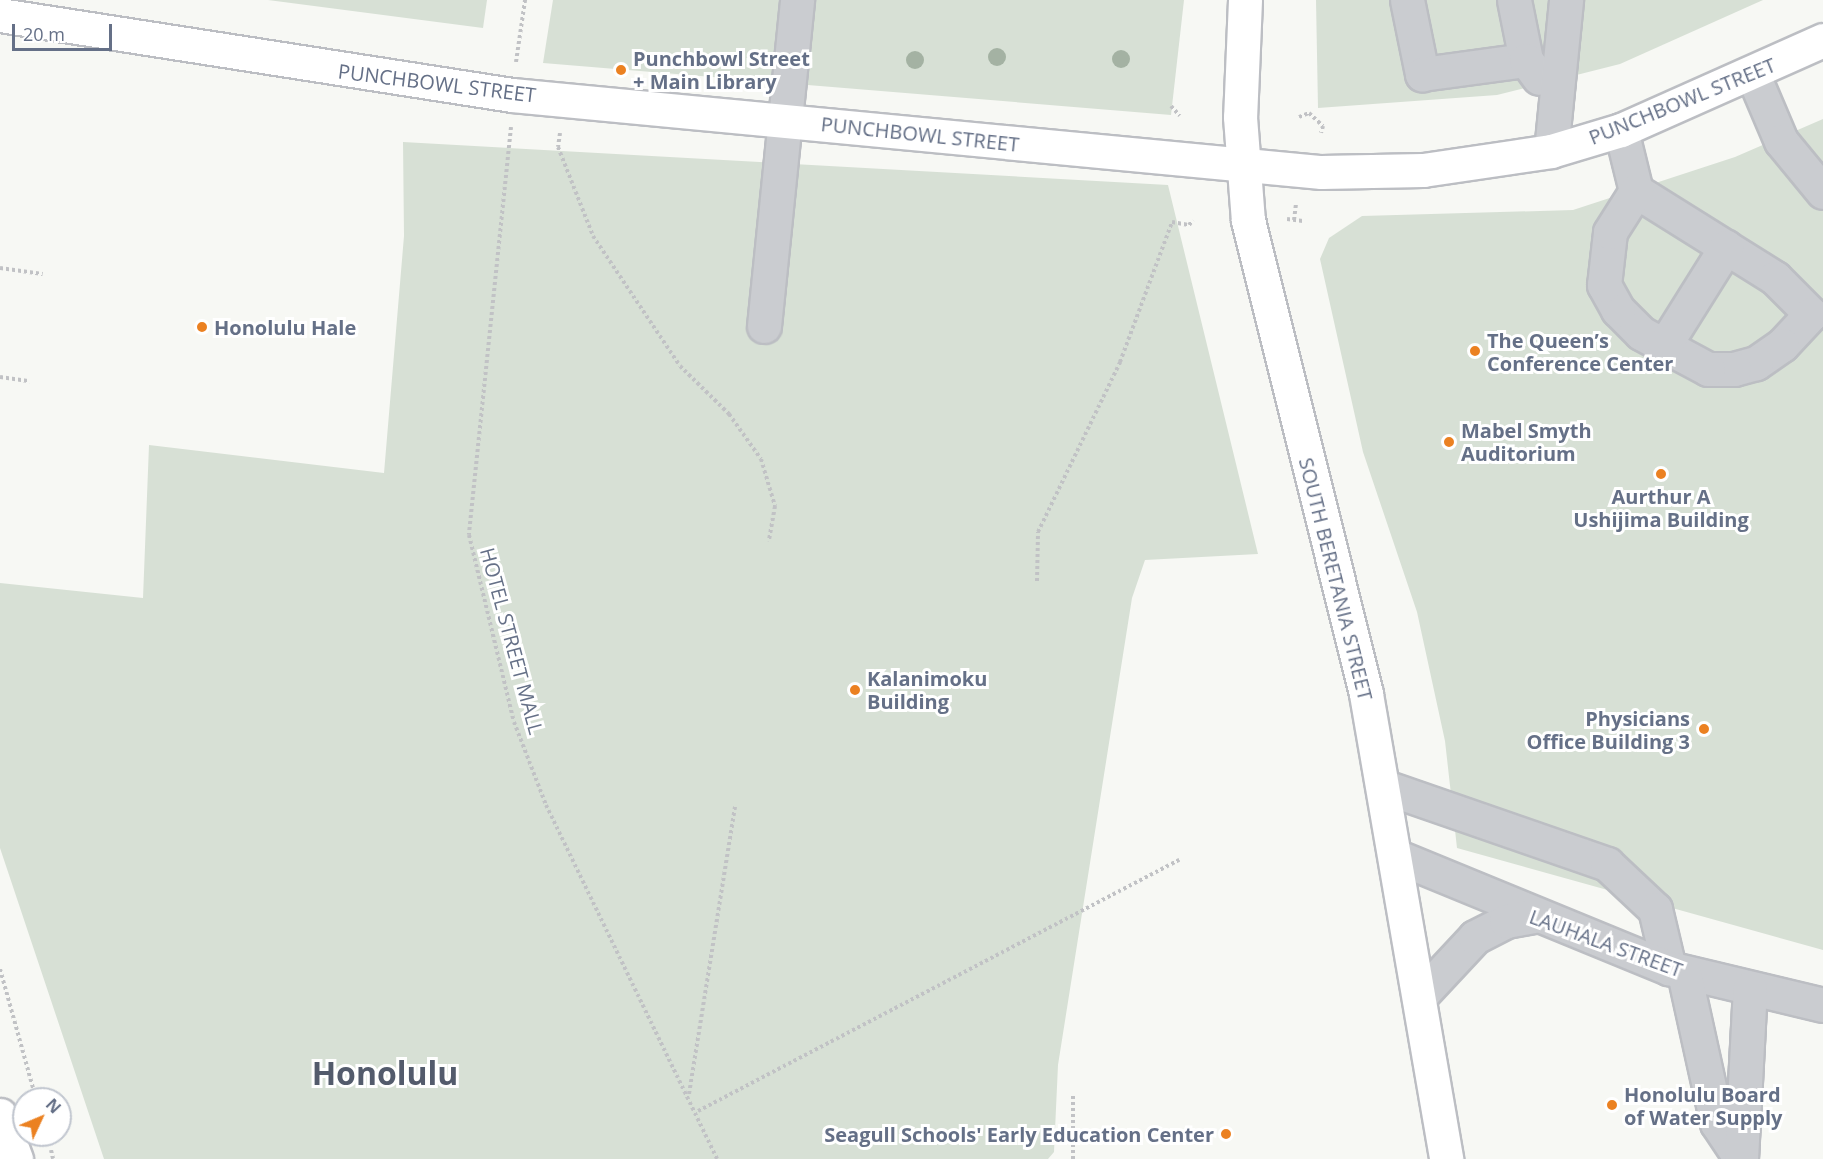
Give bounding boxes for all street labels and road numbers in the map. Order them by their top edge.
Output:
street label: PUNCHBOWL STREET [1585,53,1779,149]
street label: PUNCHBOWL STREET [337,59,537,107]
street label: PUNCHBOWL STREET [820,112,1020,156]
street label: SOUTH BERETANIA STREET [1294,455,1378,703]
street label: HOTEL STREET MALL [476,545,548,737]
street label: LAUHALA STREET [1526,904,1686,982]

